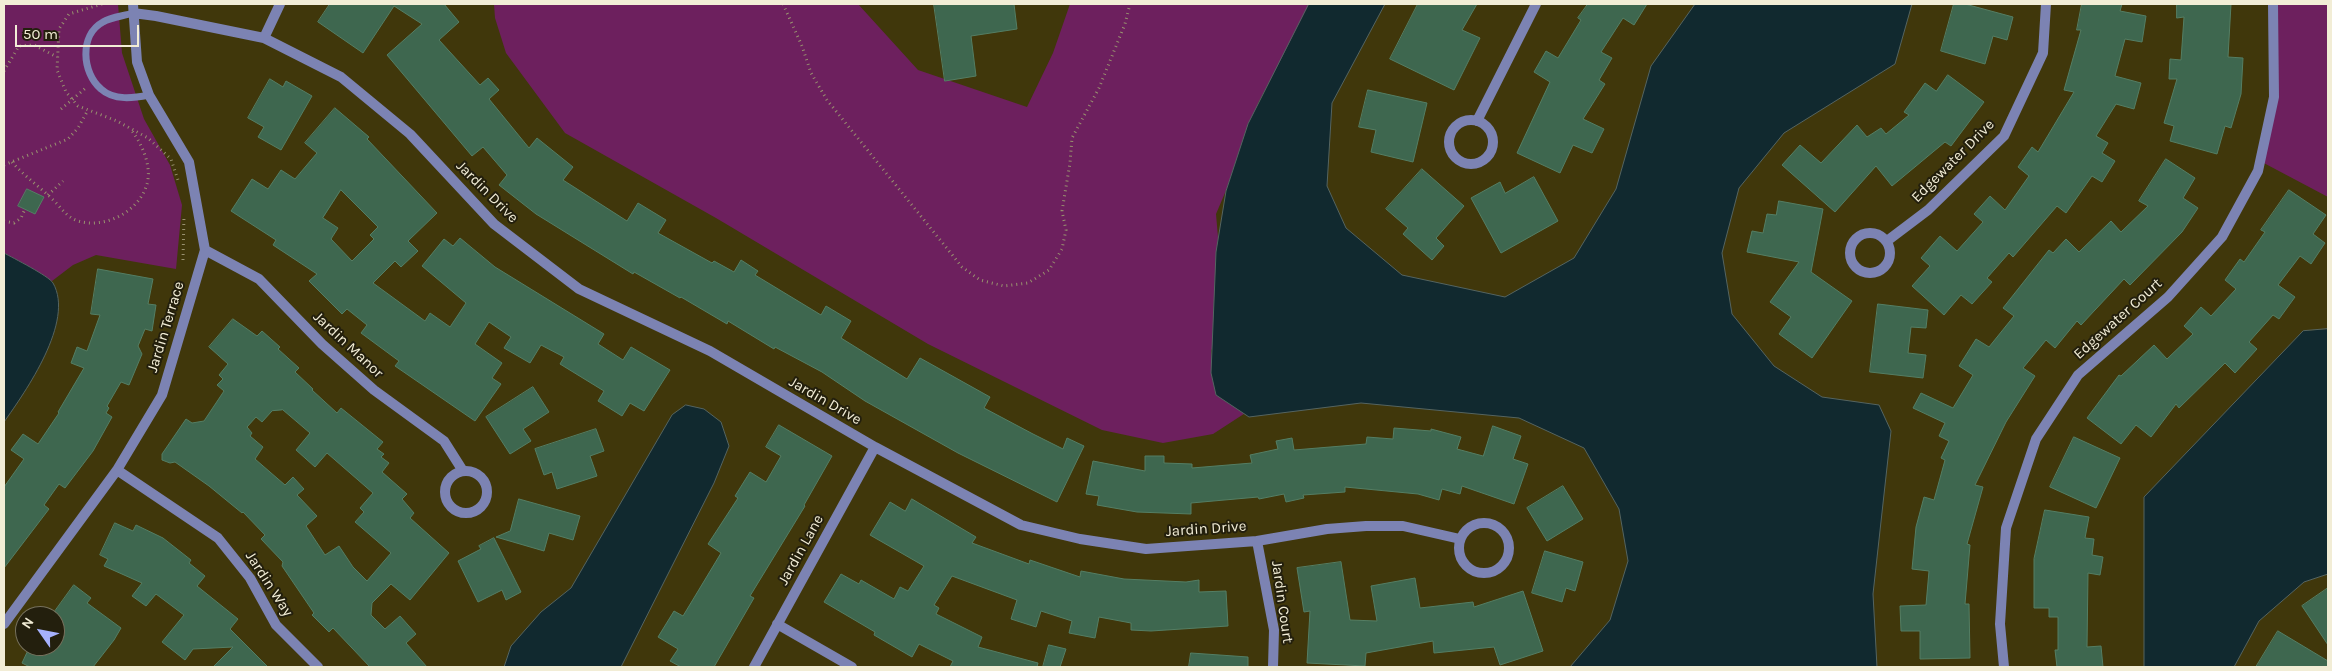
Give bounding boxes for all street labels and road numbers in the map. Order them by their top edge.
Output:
street label: Edgewater Drive [1908,116,1998,206]
street label: Jardin Drive [452,157,522,227]
street label: Edgewater Court [2070,275,2166,363]
street label: Jardin Terrace [144,279,188,375]
street label: Jardin Manor [309,308,387,382]
street label: Jardin Drive [786,373,864,429]
street label: Jardin Lane [774,512,828,588]
street label: Jardin Drive [1165,517,1247,541]
street label: Jardin Way [241,548,297,620]
street label: Jardin Court [1267,560,1297,644]

